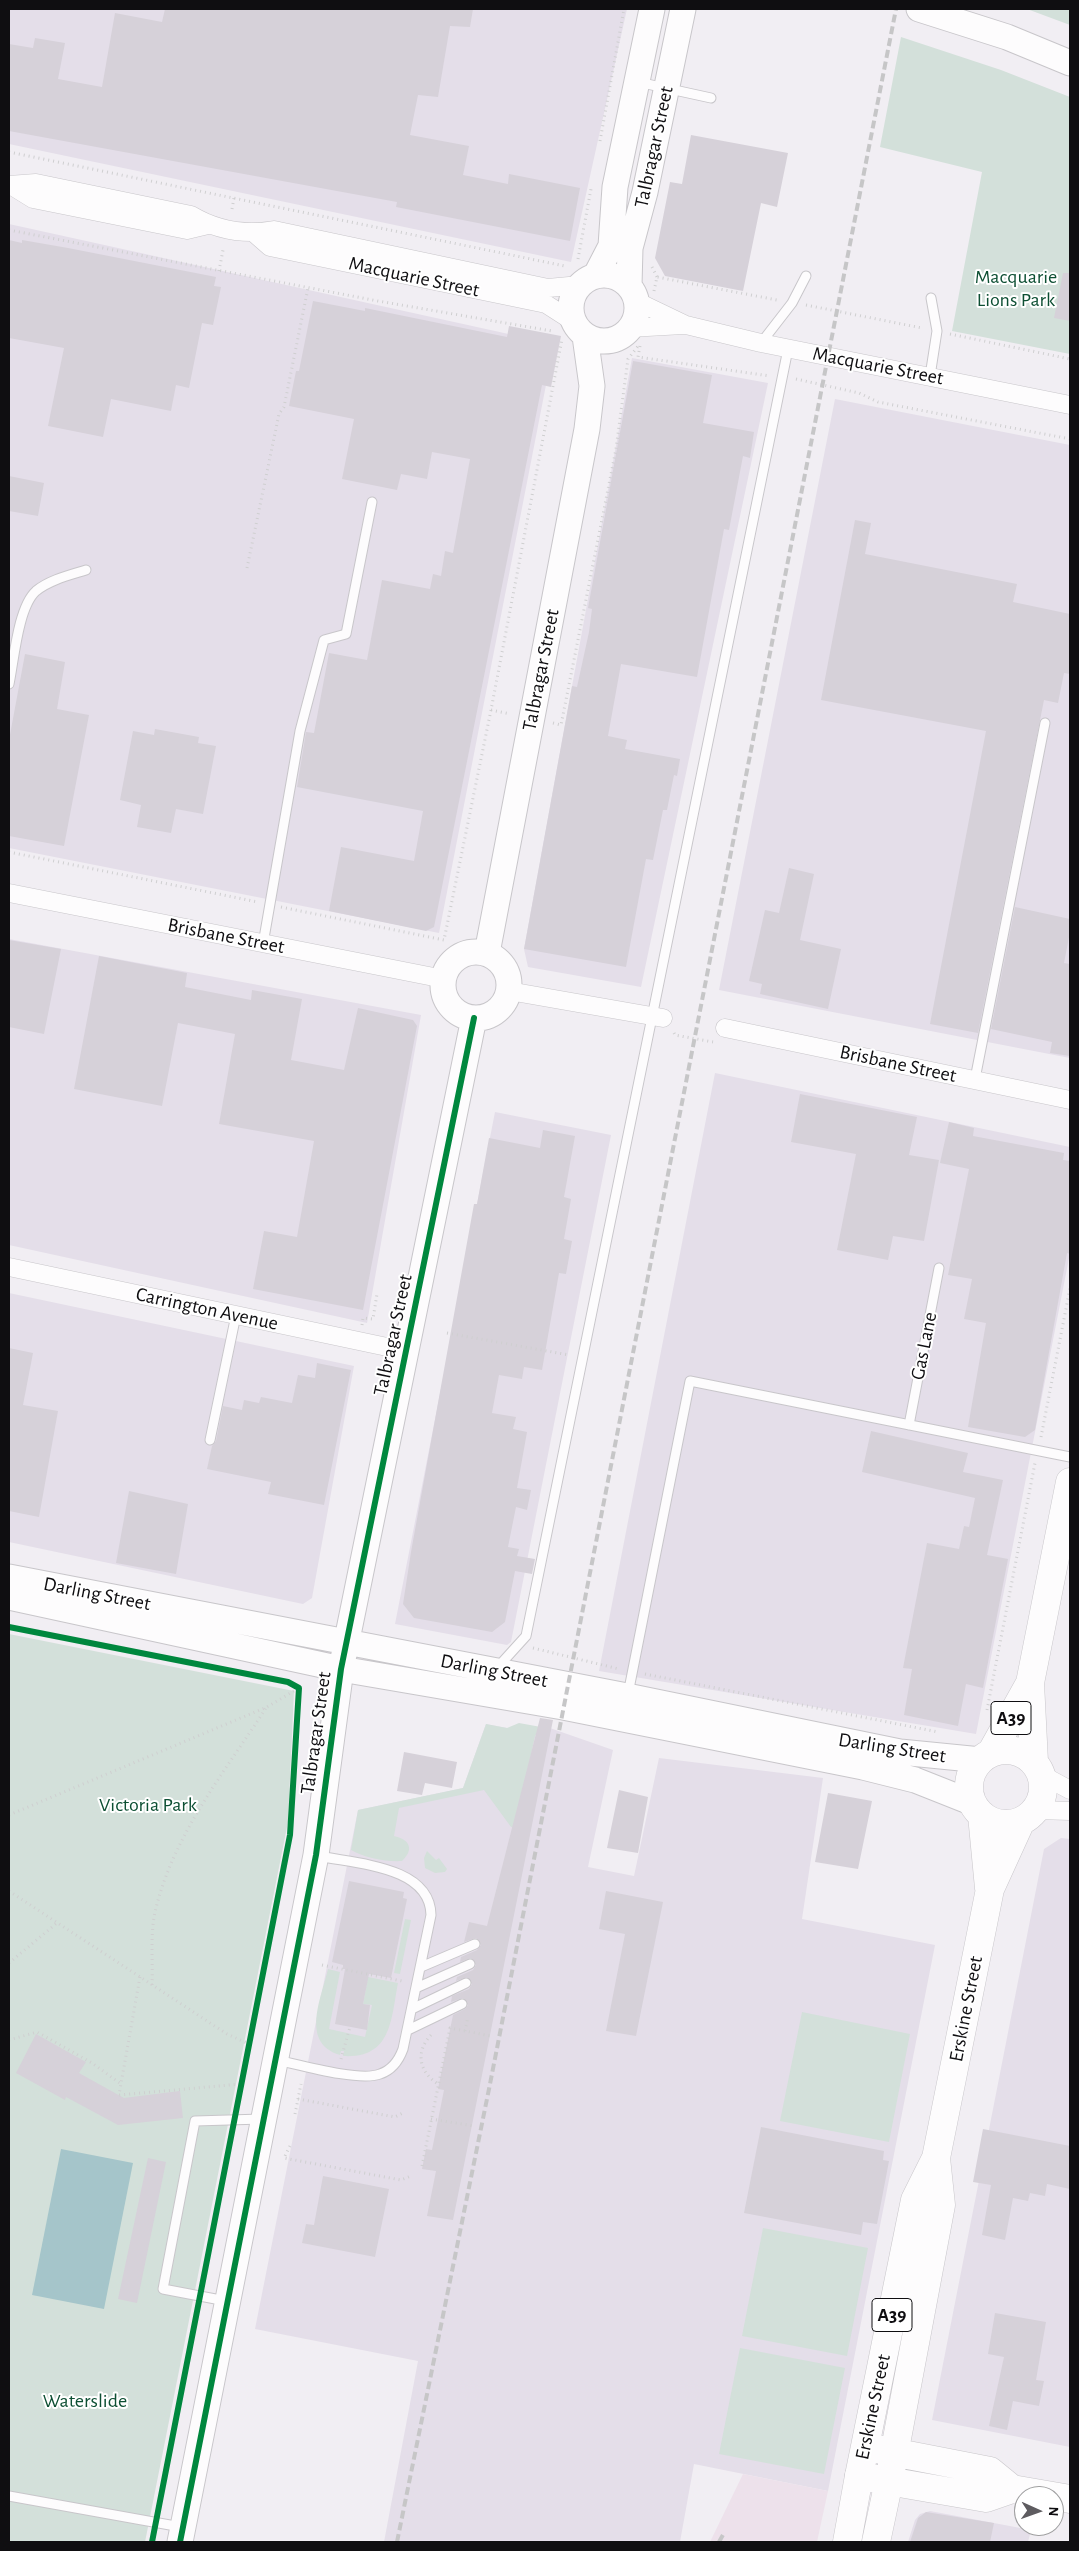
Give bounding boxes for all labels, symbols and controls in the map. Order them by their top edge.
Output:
street label: Talbragar Street [629,84,679,210]
street label: Macquarie Street [347,251,481,303]
park label: Macquarie Lions Park [975,265,1057,312]
street label: Macquarie Street [811,342,945,390]
street label: Talbragar Street [517,607,565,733]
street label: Brisbane Street [166,913,286,959]
street label: Brisbane Street [838,1040,958,1088]
street label: Talbragar Street [368,1272,418,1398]
street label: Carrington Avenue [134,1282,280,1336]
street label: Gas Lane [906,1310,942,1382]
street label: Darling Street [41,1572,153,1616]
street label: Darling Street [438,1649,550,1693]
street label: Talbragar Street [296,1670,336,1796]
road number: A39 [991,1702,1031,1735]
street label: Darling Street [836,1728,948,1768]
park label: Victoria Park [99,1793,197,1817]
street label: Erskine Street [944,1954,988,2064]
road number: A39 [872,2298,912,2332]
street label: Erskine Street [850,2352,896,2462]
park label: Waterslide [43,2389,127,2413]
north arrow [1014,2486,1064,2536]
text: N [1046,2506,1060,2517]

